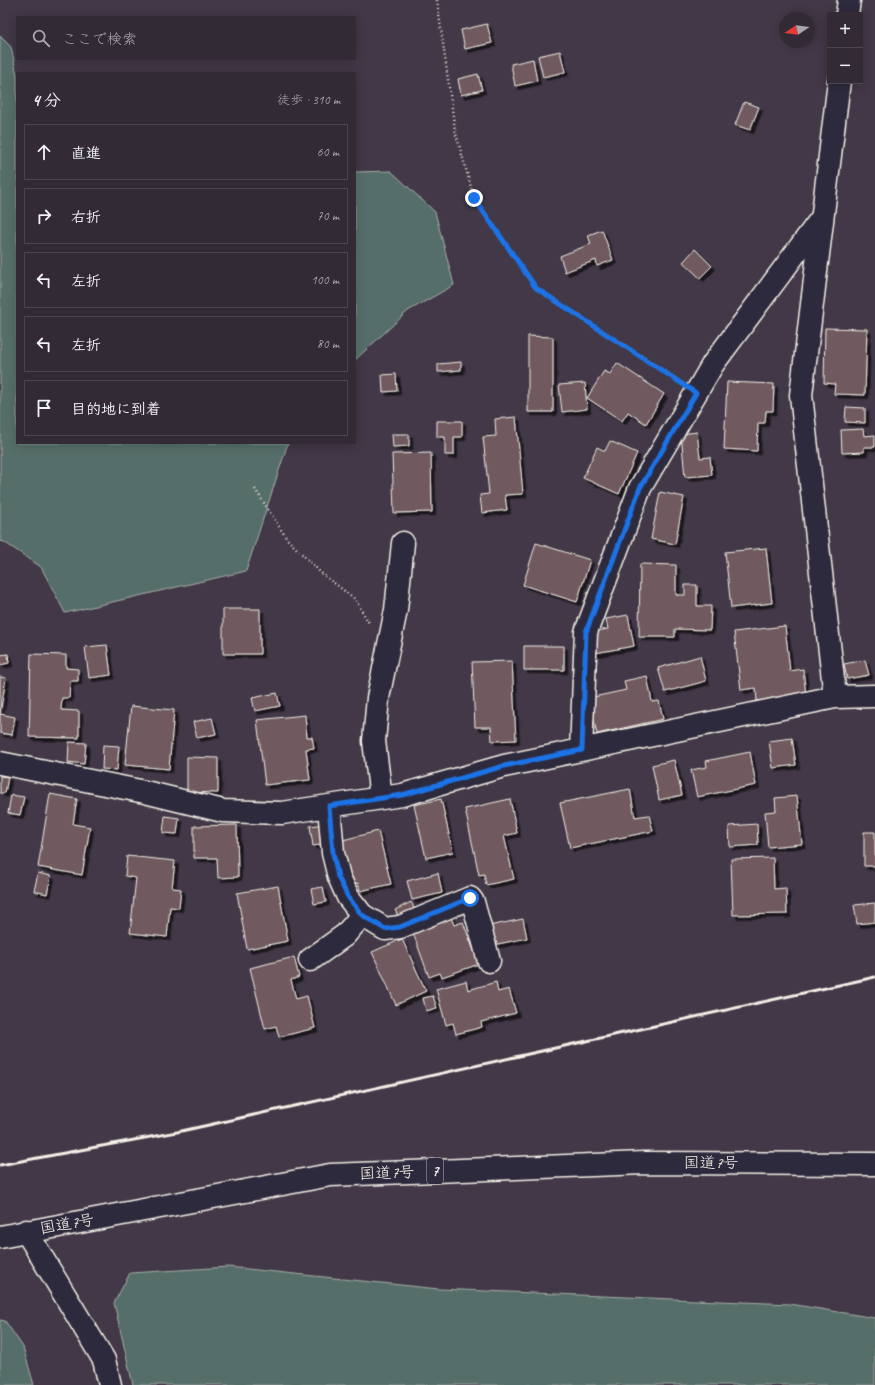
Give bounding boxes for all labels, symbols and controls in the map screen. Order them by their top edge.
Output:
north arrow [779,12,815,48]
map controls [827,12,863,84]
button: + [827,12,863,48]
search box [16,16,356,60]
icon: search [30,27,52,49]
text: ここで検索 [62,30,137,49]
button: − [827,48,863,84]
text: 4 分 [32,90,61,111]
text: 徒歩 · 310 m [277,92,340,108]
icon: ahead [33,141,55,163]
text: 直進 [71,144,101,163]
text: 60 m [317,144,339,160]
route end [465,189,483,207]
icon: right [33,205,55,227]
text: 右折 [71,208,101,227]
text: 70 m [317,208,339,224]
icon: left [33,269,55,291]
text: 左折 [71,272,101,291]
text: 100 m [311,272,339,288]
icon: left [33,333,55,355]
text: 左折 [71,336,101,355]
text: 80 m [317,336,339,352]
icon: arrive [33,397,55,419]
text: 目的地に到着 [71,400,161,419]
route start [461,889,479,907]
street label: 国道7号 [683,1153,739,1173]
road number: 7 [427,1158,443,1184]
street label: 国道7号 [359,1162,415,1184]
street label: 国道7号 [38,1209,96,1239]

